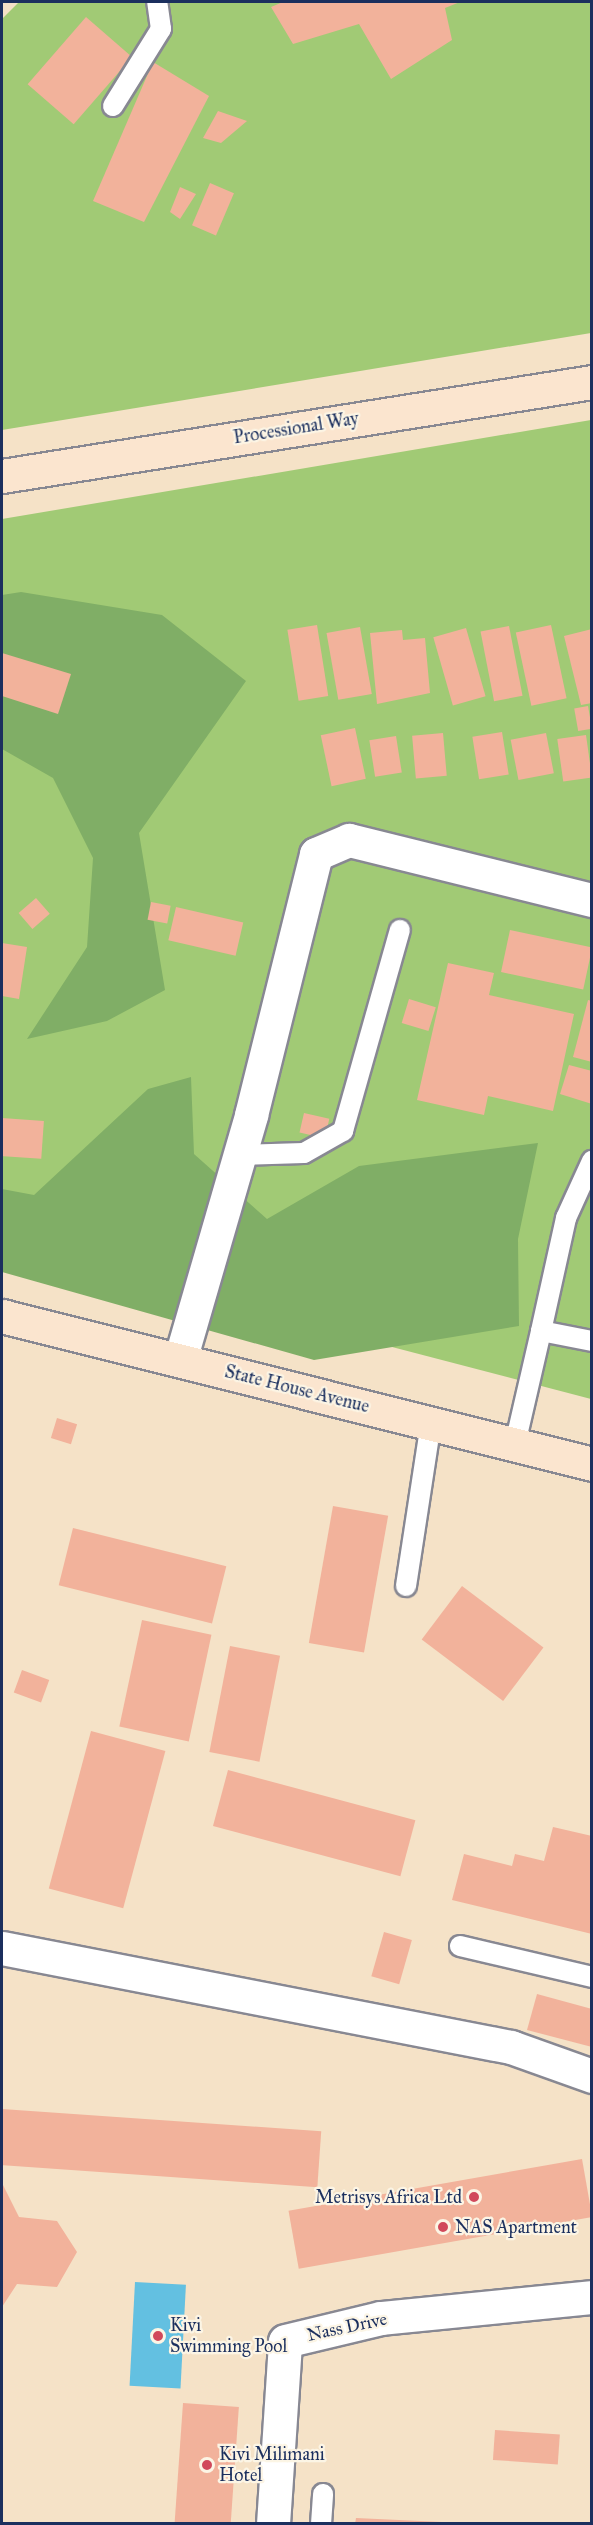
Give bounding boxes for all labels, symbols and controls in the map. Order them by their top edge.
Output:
street label: Processional Way [232,407,360,449]
street label: State House Avenue [222,1361,372,1417]
place label: Metrisys Africa Ltd [315,2186,462,2208]
marker: Metrisys Africa Ltd [467,2190,481,2204]
place label: NAS Apartment [455,2216,577,2238]
marker: NAS Apartment [436,2220,450,2234]
street label: Nass Drive [305,2308,389,2346]
place label: Kivi Swimming Pool [170,2315,287,2358]
marker: Kivi Swimming Pool [151,2329,165,2343]
place label: Kivi Milimani Hotel [219,2444,325,2486]
marker: Kivi Milimani Hotel [200,2458,214,2472]

